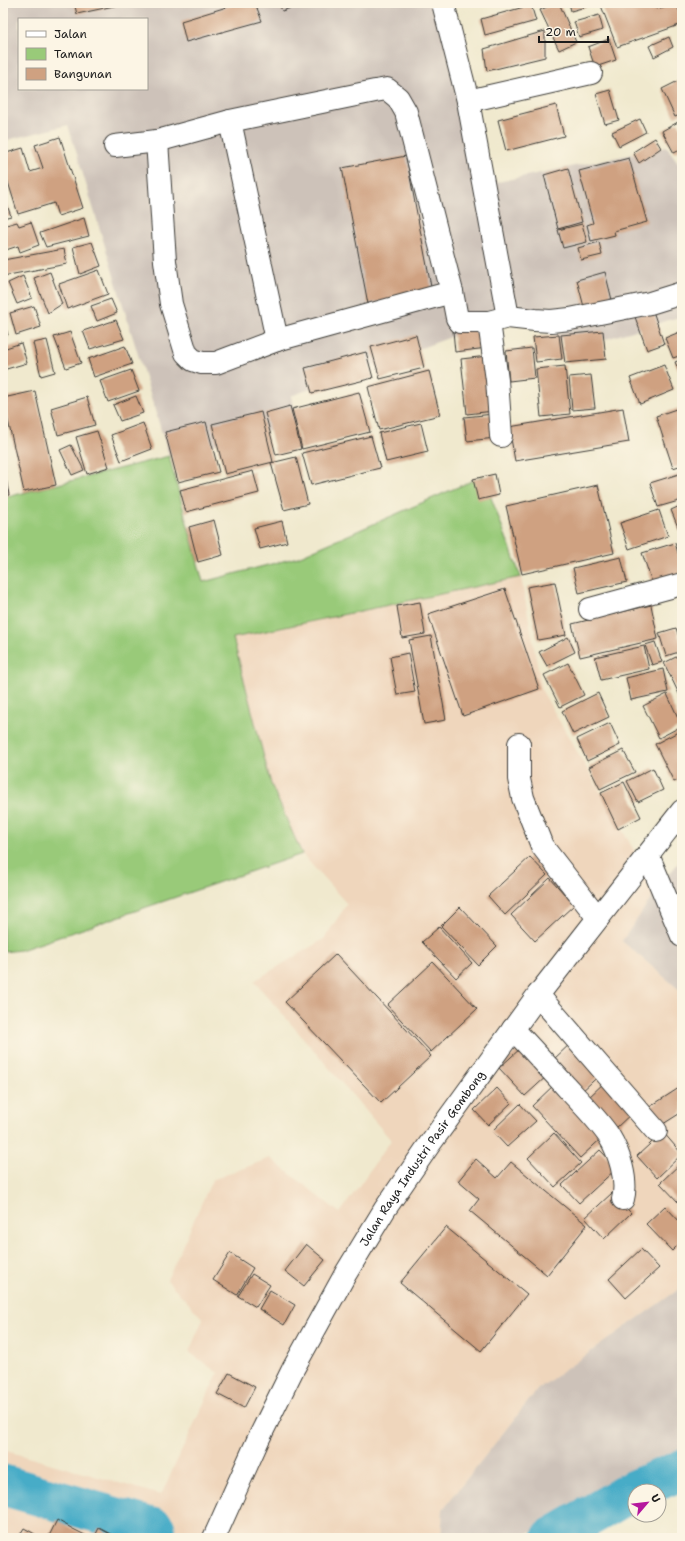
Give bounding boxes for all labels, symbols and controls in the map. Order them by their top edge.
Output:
legend [18,18,148,90]
scale bar [539,18,608,44]
text: 20 m [545,24,576,40]
text: Jalan [54,26,87,42]
text: Taman [54,46,93,62]
text: Bangunan [54,66,112,82]
street label: Jalan Raya Industri Pasir Gombong [356,1067,489,1249]
north arrow [627,1483,667,1523]
text: U [647,1492,664,1505]

